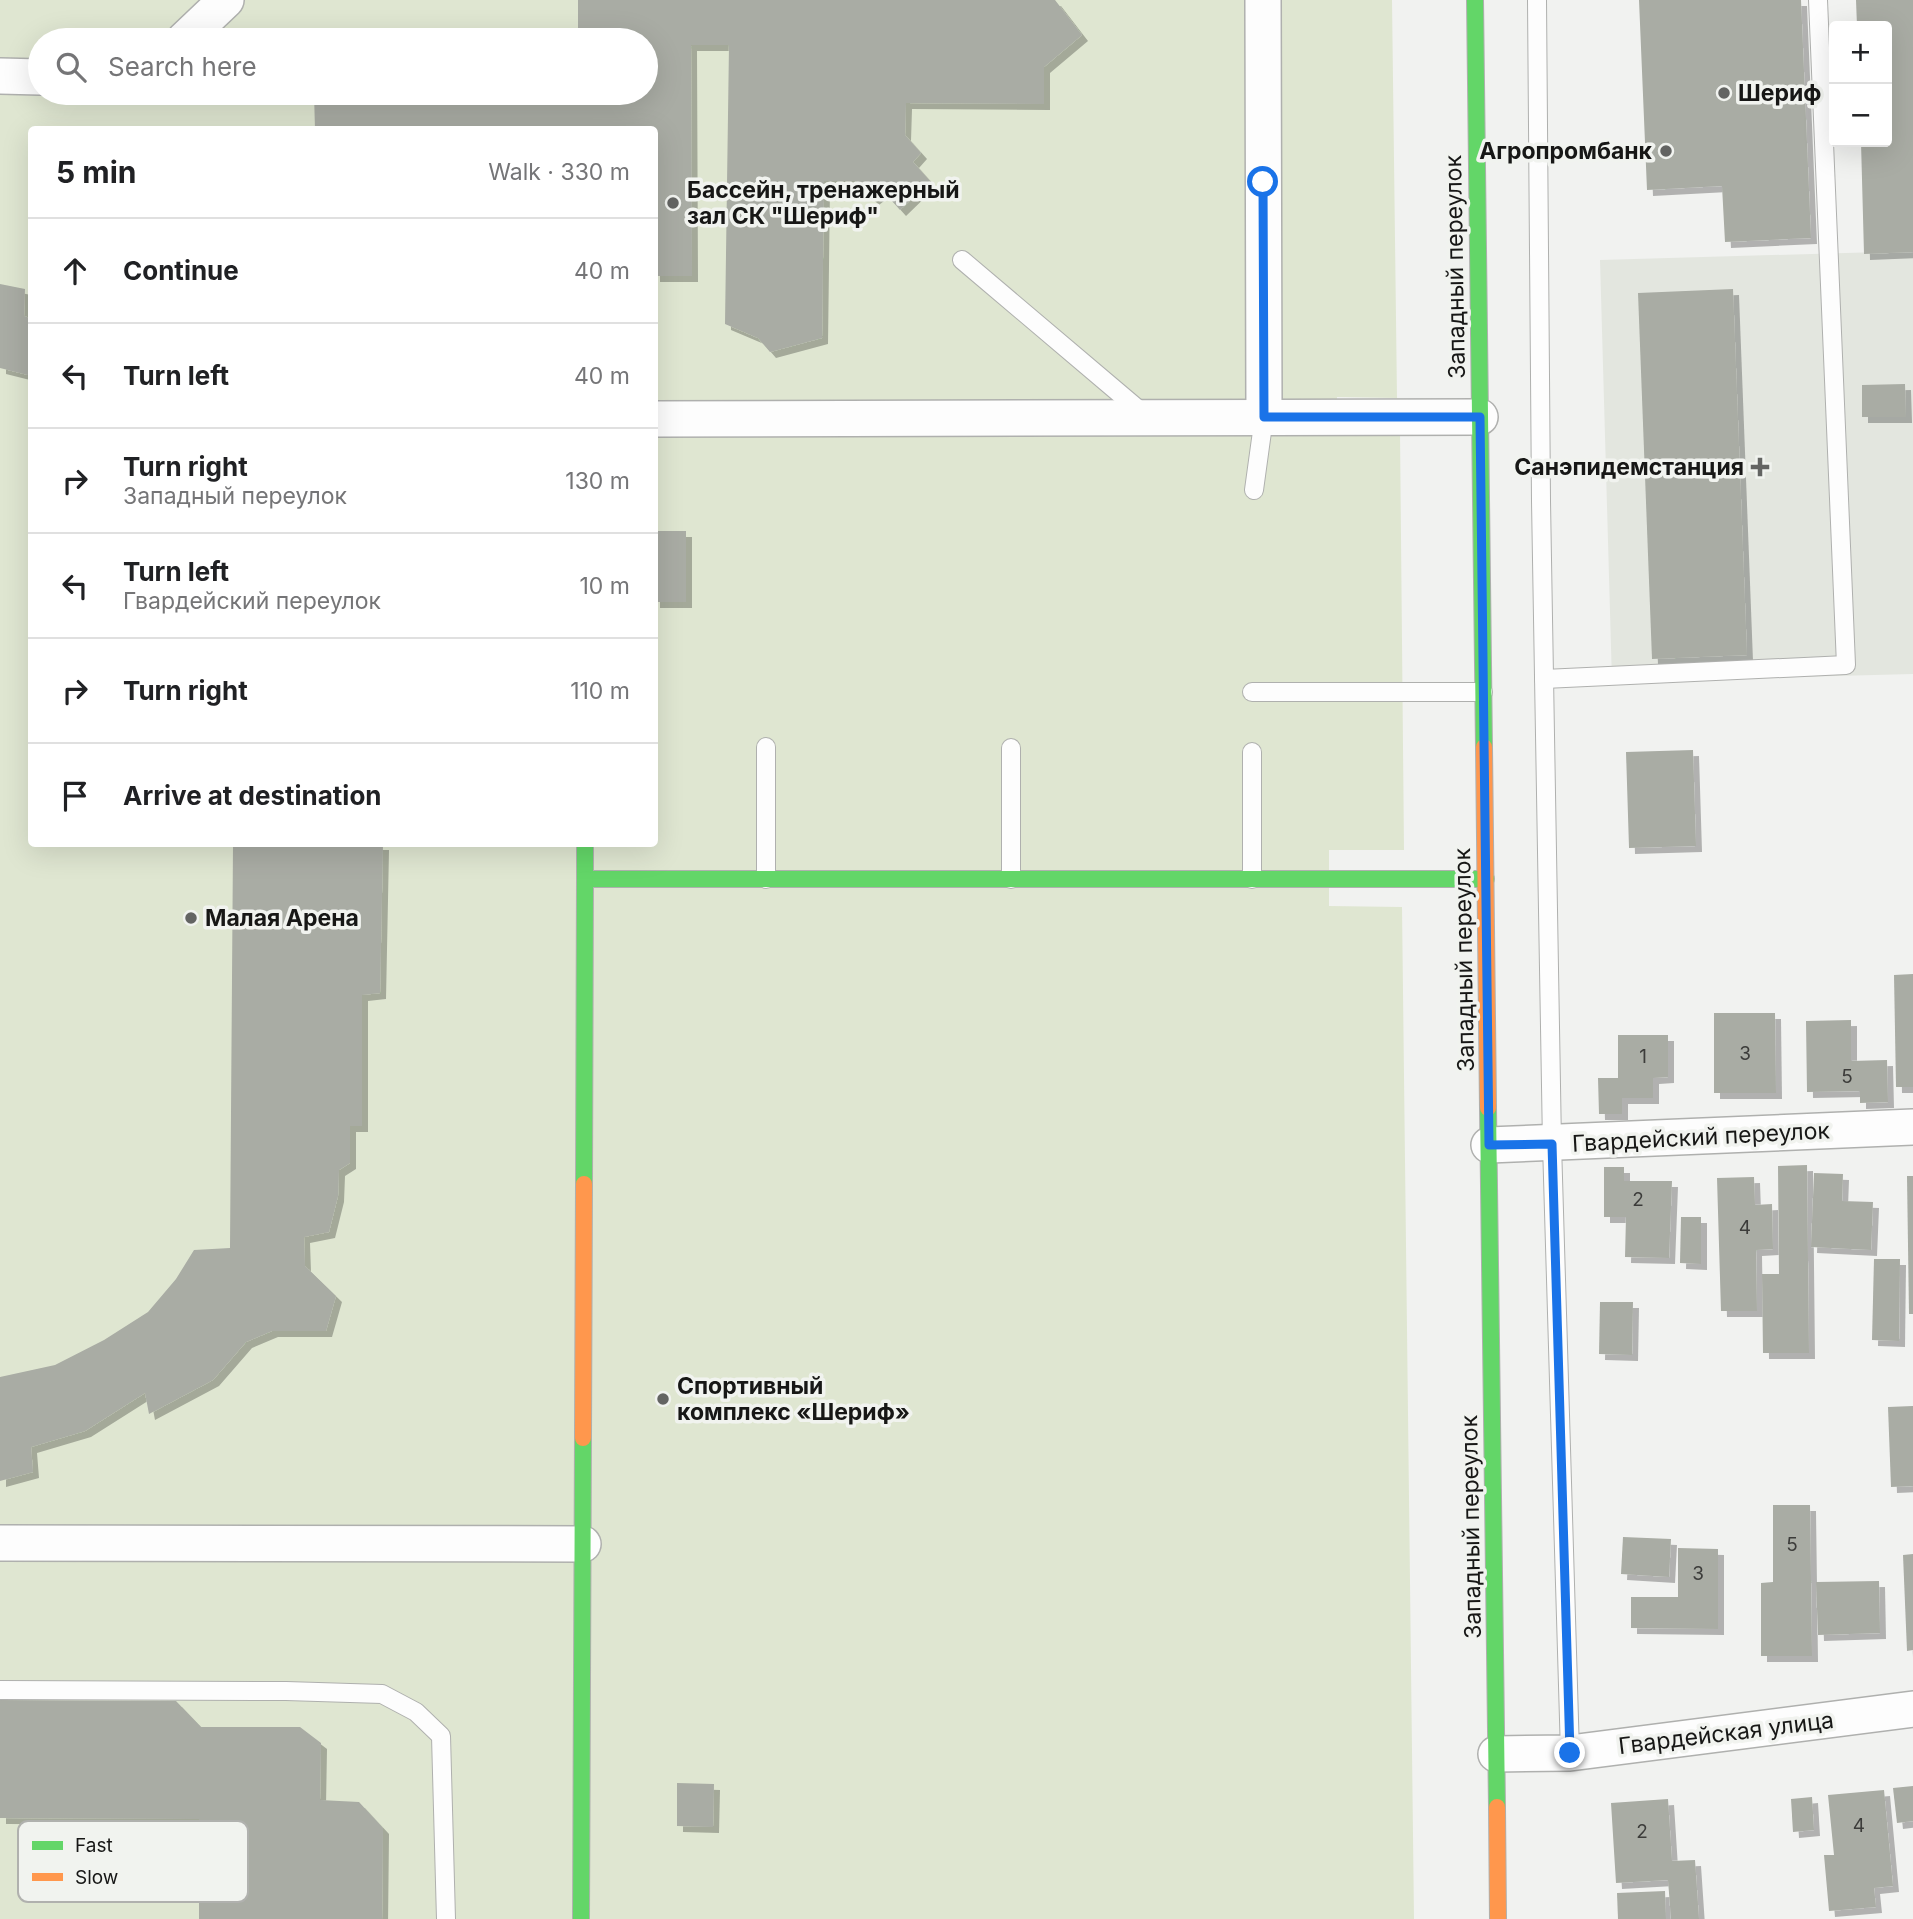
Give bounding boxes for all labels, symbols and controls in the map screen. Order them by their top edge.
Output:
map controls [1829,21,1892,147]
button: + [1829,21,1892,84]
search box [28,28,658,105]
icon: search [52,48,90,86]
text: Search here [108,51,257,82]
place label: Шериф [1738,79,1821,107]
button: − [1829,84,1892,147]
marker: Шериф [1716,85,1732,101]
place label: Агропромбанк [1479,137,1653,165]
marker: Агропромбанк [1658,143,1674,159]
text: 5 min [56,154,136,190]
street label: Западный переулок [1439,154,1471,379]
text: Walk · 330 m [488,158,630,186]
route start [1247,166,1278,197]
place label: Бассейн, тренажерный зал СК "Шериф" [687,176,960,230]
marker: Бассейн, тренажерный зал СК "Шериф" [665,195,681,211]
icon: ahead [56,252,94,290]
text: Continue [123,255,239,286]
text: 40 m [574,257,630,285]
icon: left [56,357,94,395]
text: Turn left [123,360,229,391]
text: 40 m [574,362,630,390]
text: Turn right [123,451,248,482]
place label: Санэпидемстанция [1514,453,1744,481]
marker: Санэпидемстанция [1750,457,1770,477]
icon: right [56,462,94,500]
text: 130 m [565,467,630,495]
text: Западный переулок [123,482,347,510]
text: Turn left [123,556,229,587]
icon: left [56,567,94,605]
text: 10 m [580,572,630,600]
text: Гвардейский переулок [123,587,381,615]
icon: right [56,672,94,710]
text: Turn right [123,675,248,706]
text: 110 m [570,677,630,705]
icon: arrive [56,777,94,815]
text: Arrive at destination [123,780,382,811]
street label: Западный переулок [1448,847,1480,1072]
place label: Малая Арена [205,904,359,932]
marker: Малая Арена [183,910,199,926]
house number: 3 [1739,1042,1751,1065]
house number: 1 [1639,1045,1647,1068]
house number: 5 [1841,1065,1853,1088]
street label: Гвардейский переулок [1571,1116,1831,1158]
house number: 2 [1632,1188,1644,1211]
house number: 4 [1739,1216,1751,1239]
place label: Спортивный комплекс «Шериф» [677,1372,910,1426]
marker: Спортивный комплекс «Шериф» [655,1391,671,1407]
street label: Западный переулок [1455,1414,1487,1639]
house number: 5 [1786,1533,1798,1556]
house number: 3 [1692,1562,1704,1585]
street label: Гвардейская улица [1617,1706,1835,1760]
route end [1554,1737,1585,1768]
house number: 4 [1853,1814,1865,1837]
house number: 2 [1636,1820,1648,1843]
legend [18,1821,248,1902]
text: Fast [75,1834,113,1857]
text: Slow [75,1866,118,1889]

